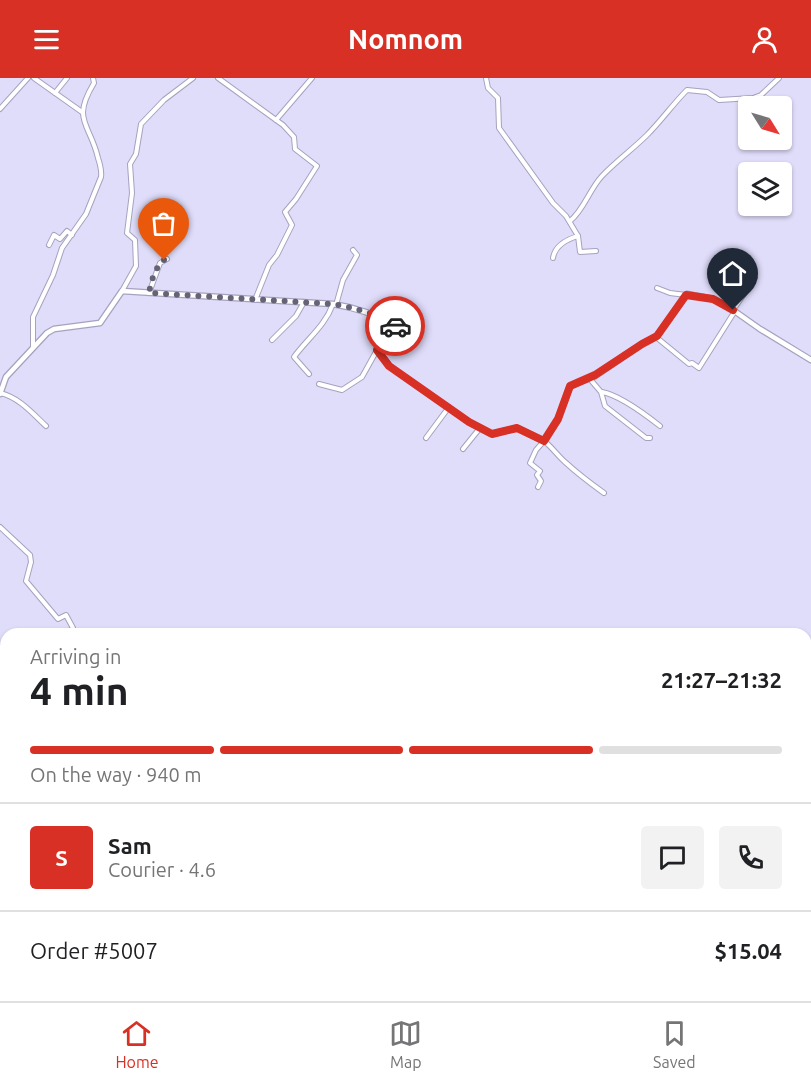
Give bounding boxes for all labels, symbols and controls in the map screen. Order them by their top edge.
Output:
icon: menu [30,23,63,56]
icon: person [748,23,781,56]
text: Nomnom [348,24,463,54]
north arrow [738,96,792,150]
map controls [738,96,792,216]
button: layers [738,162,792,216]
pin [138,198,189,260]
icon: bag [147,207,180,240]
pin [707,248,758,310]
icon: home [716,257,749,290]
courier [365,296,425,356]
icon: car [379,310,412,343]
text: Arriving in [30,645,121,668]
text: 21:27–21:32 [661,667,782,692]
text: 4 min [30,669,129,712]
text: On the way · 940 m [30,763,202,786]
button: chat [641,826,704,889]
button: phone [719,826,782,889]
text: Sam [108,833,152,858]
text: S [55,845,68,870]
text: Courier · 4.6 [108,858,216,881]
text: Order #5007 [30,938,158,963]
text: $15.04 [715,938,782,963]
tab: Home [115,1017,159,1071]
tab: Map [389,1017,422,1071]
tab: Saved [653,1017,696,1071]

